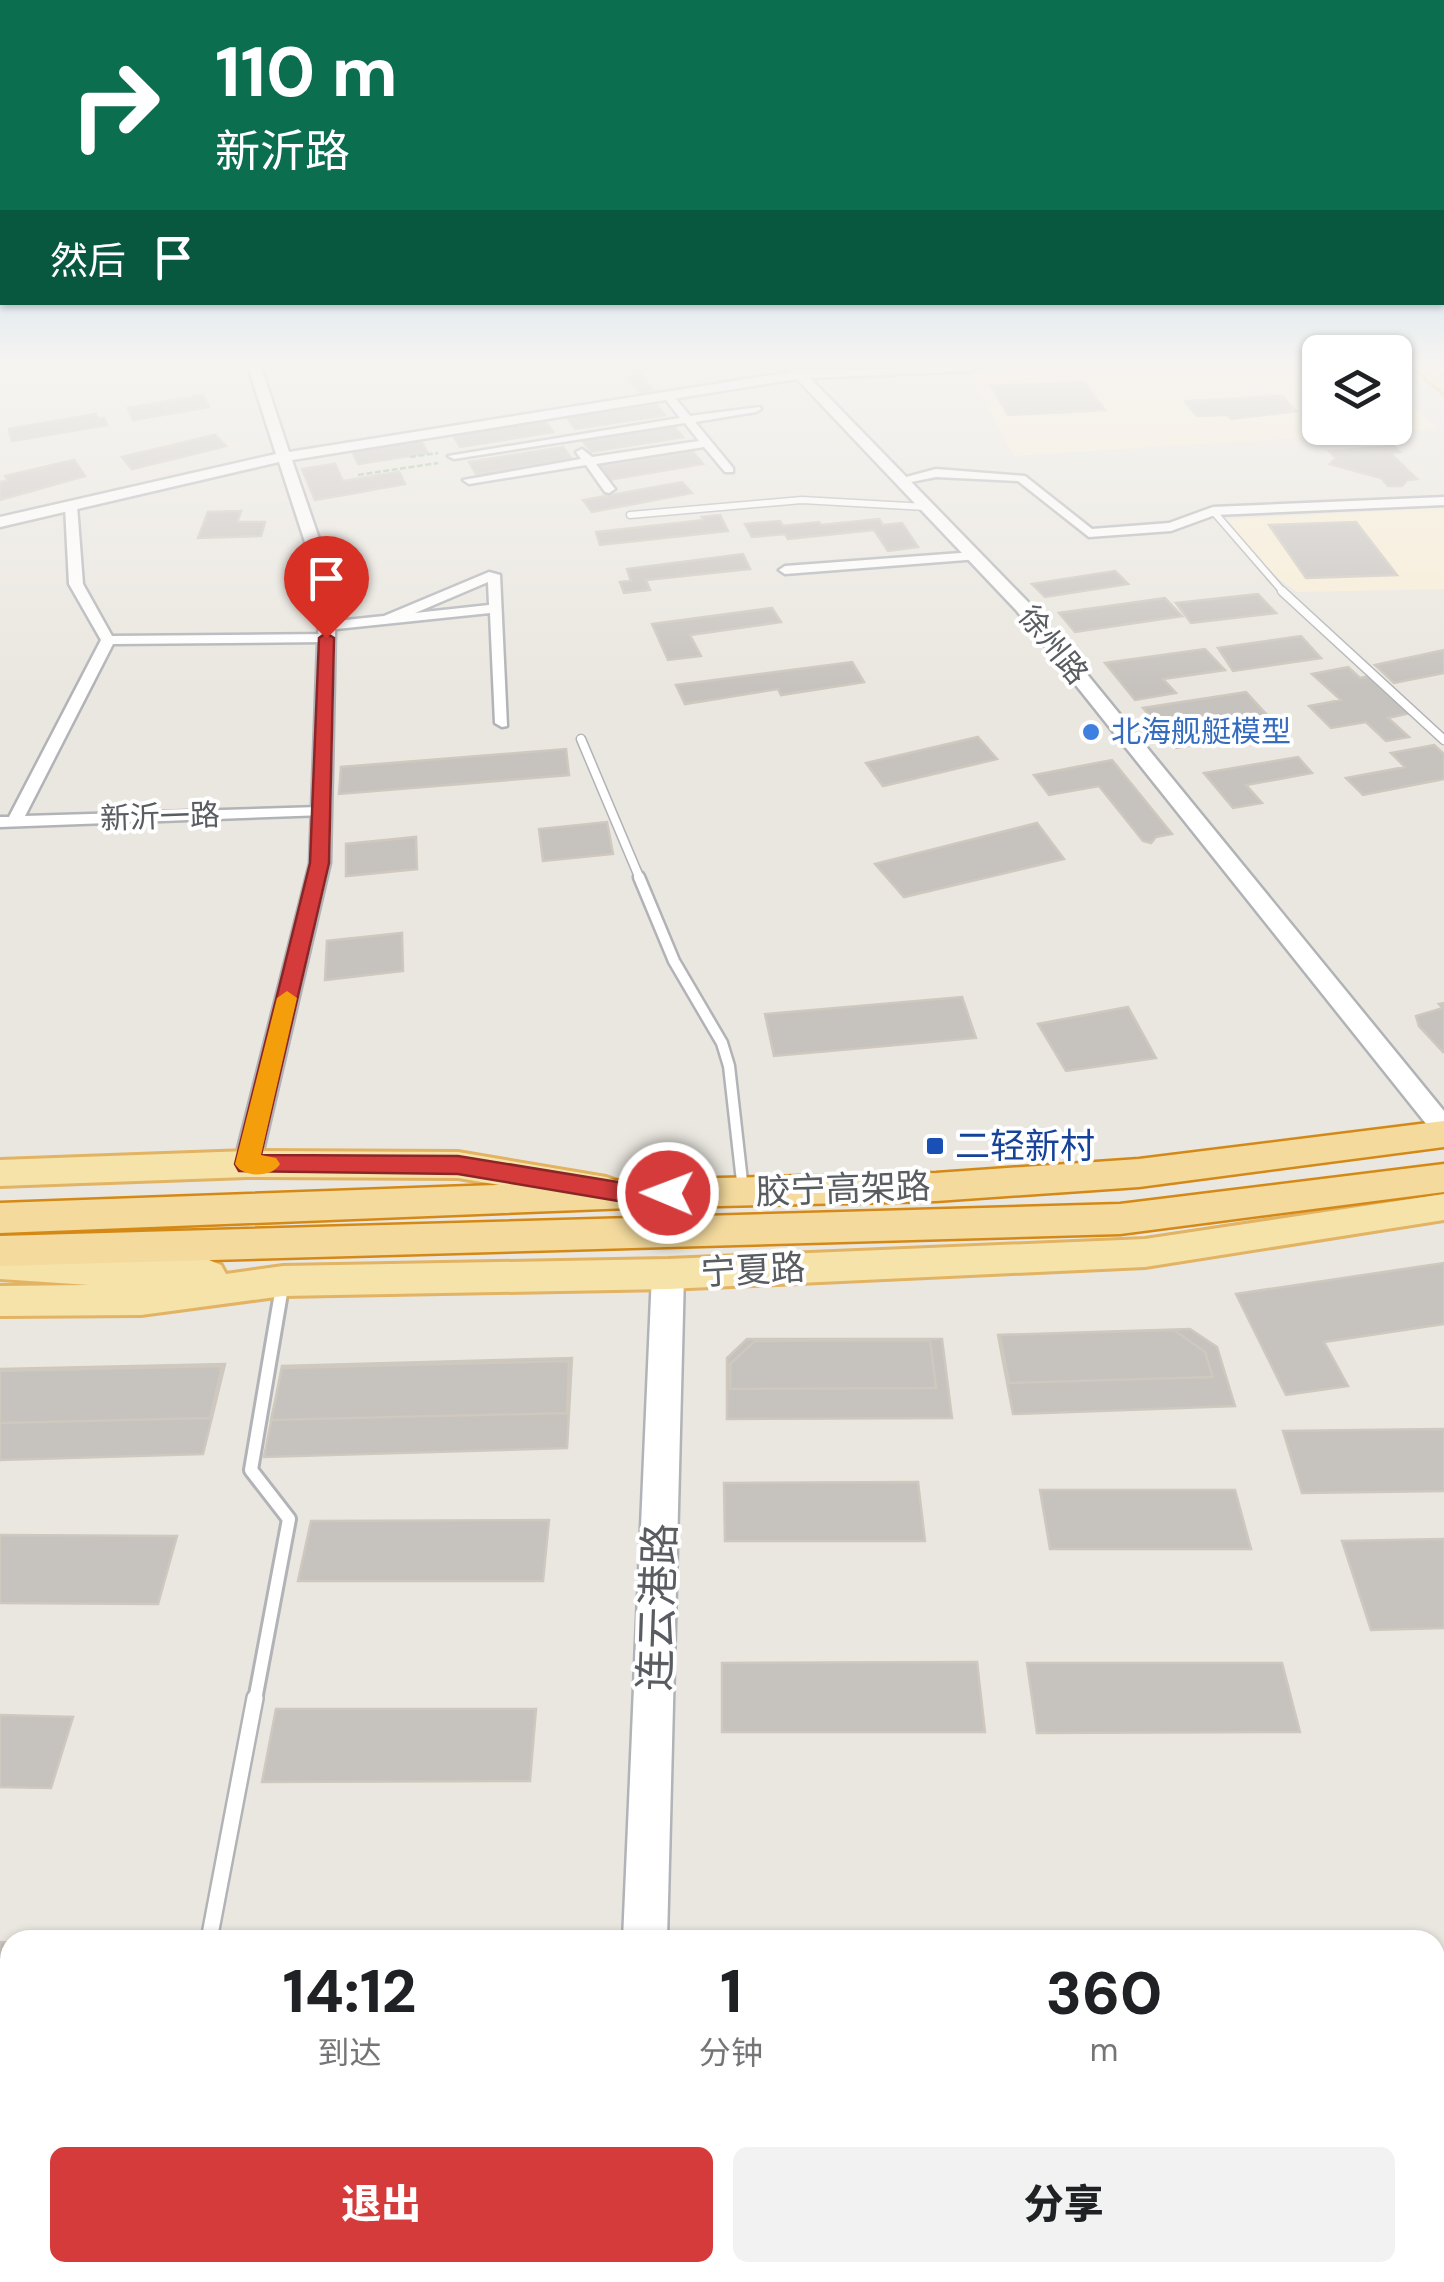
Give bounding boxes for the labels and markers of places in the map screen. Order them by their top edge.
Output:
pin [284,536,369,639]
place label: 北海舰艇模型 [1111,712,1291,751]
marker: 北海舰艇模型 [1080,721,1102,743]
place label: 二轻新村 [955,1123,1095,1169]
marker: 二轻新村 [924,1135,946,1157]

